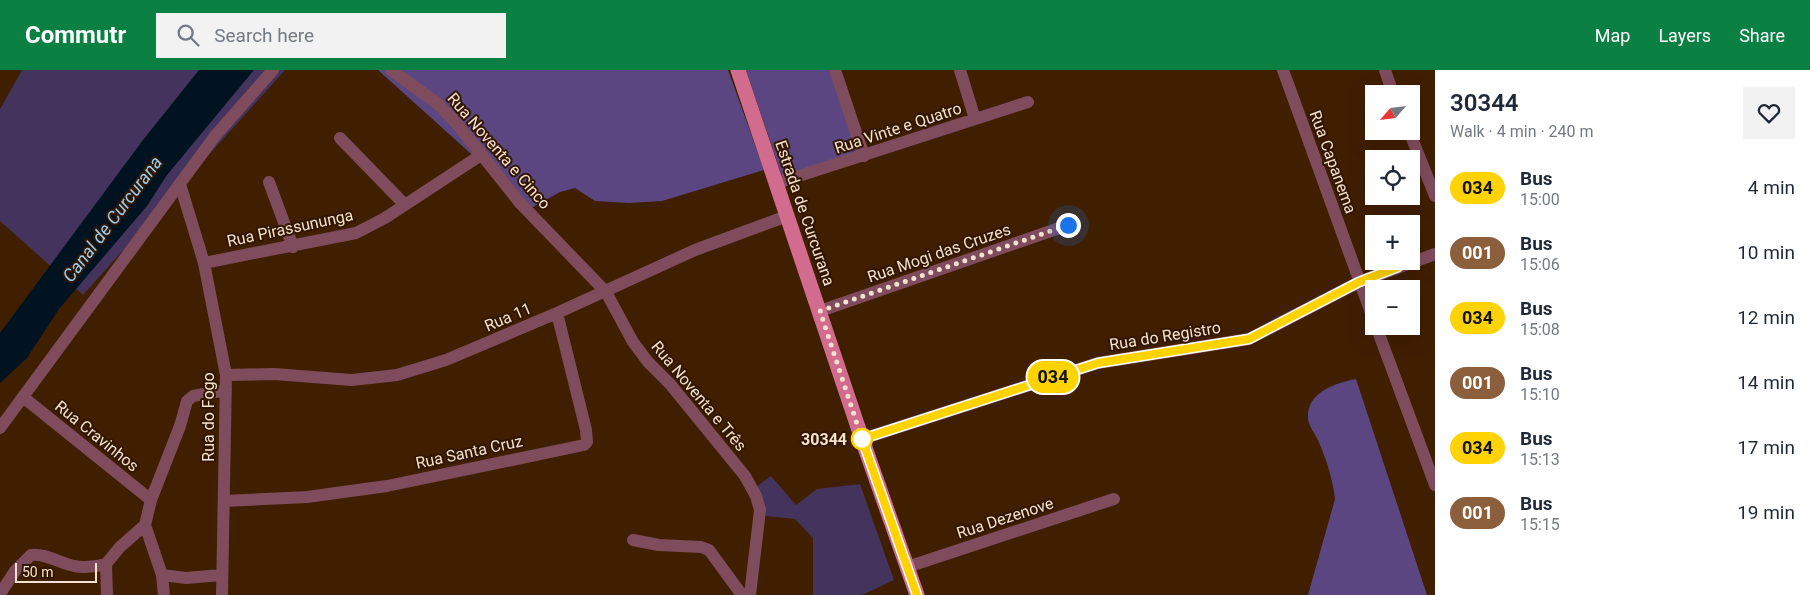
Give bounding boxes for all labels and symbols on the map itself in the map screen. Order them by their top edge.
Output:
north arrow [1365,85,1420,140]
street label: Rua Noventa e Cinco [443,89,555,213]
street label: Rua Vinte e Quatro [832,98,964,158]
street label: Rua Capanema [1306,108,1360,216]
street label: Estrada de Curcurana [771,138,839,288]
water label: Canal de Curcurana [58,152,166,286]
street label: Rua Pirassununga [225,205,355,251]
your location [1056,213,1081,238]
street label: Rua Mogi das Cruzes [865,220,1013,286]
street label: Rua 11 [482,299,534,335]
street label: Rua do Registro [1108,318,1222,354]
street label: Rua Noventa e Três [647,337,751,455]
line badge: 034 [1024,361,1082,393]
street label: Rua do Fogo [199,372,218,462]
street label: Rua Cravinhos [51,396,143,476]
marker: 30344 [851,428,873,450]
place label: 30344 [801,430,847,449]
street label: Rua Santa Cruz [414,431,524,473]
street label: Rua Dezenove [954,493,1056,543]
scale bar [15,560,98,583]

